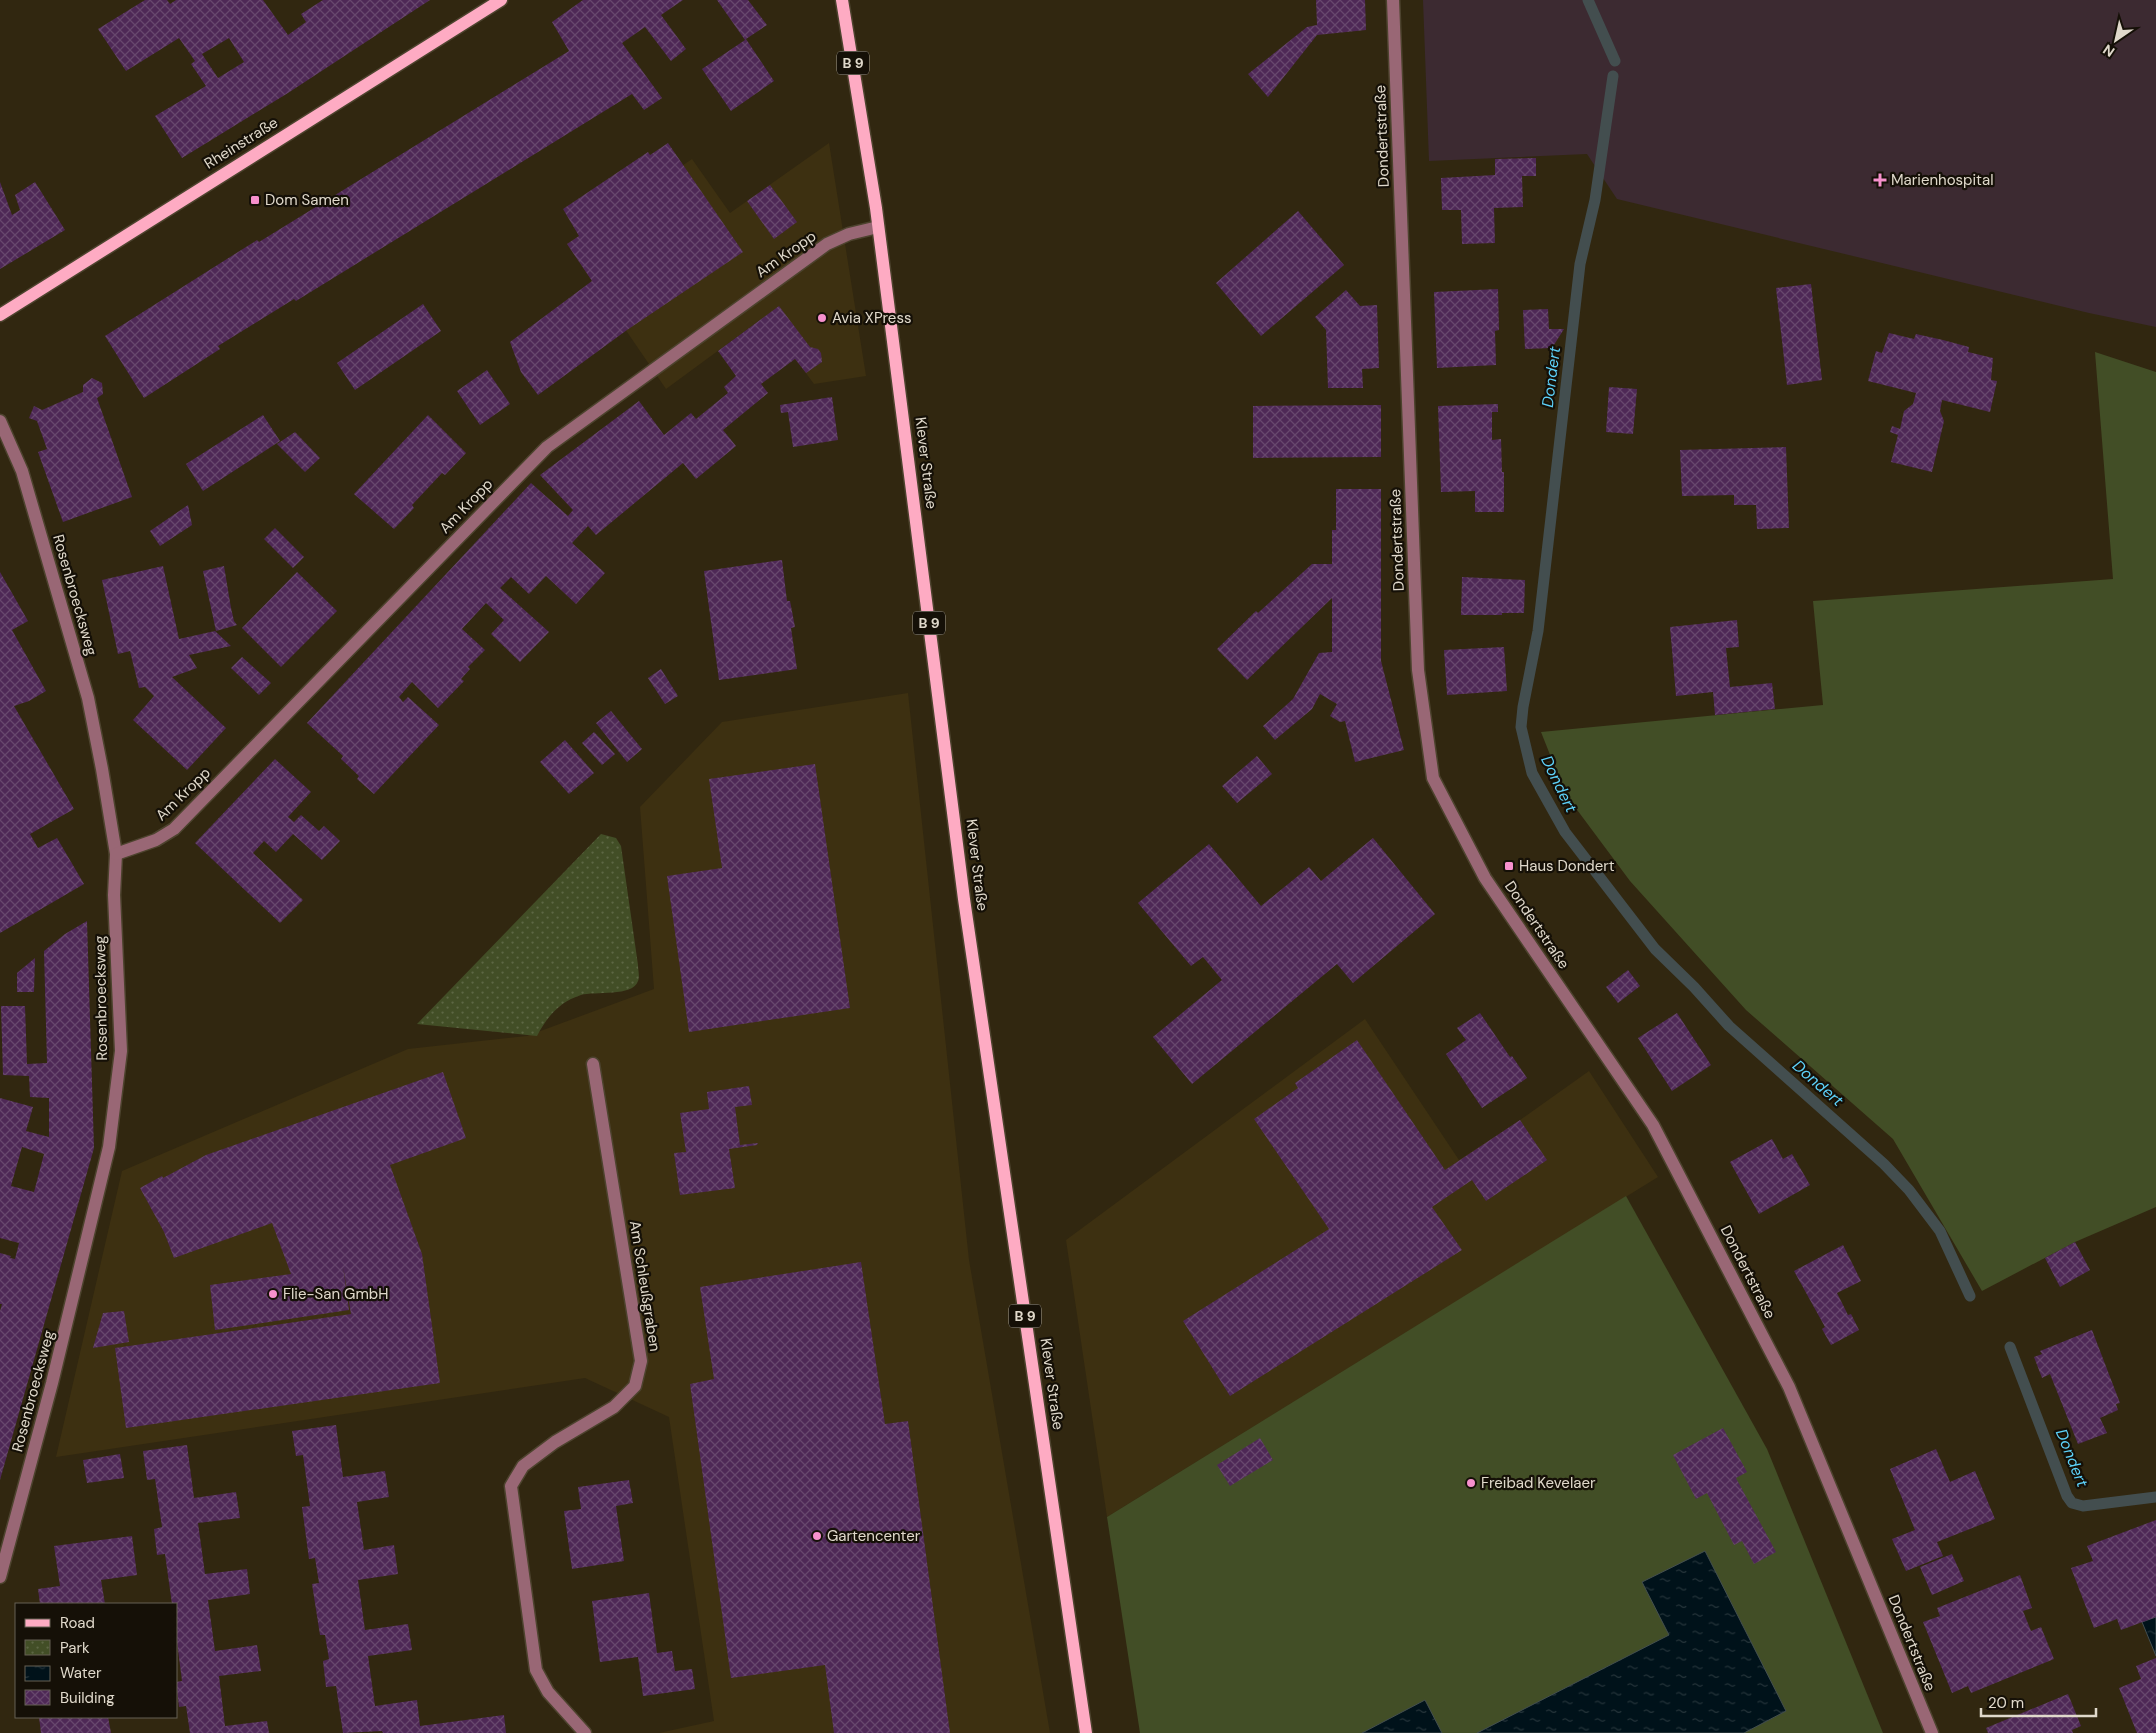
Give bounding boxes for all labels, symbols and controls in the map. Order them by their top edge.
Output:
north arrow [2091,15,2141,65]
text: N [2099,40,2118,61]
road number: B 9 [837,52,869,74]
street label: Dondertstraße [1370,85,1394,187]
street label: Rheinstraße [200,112,282,174]
place label: Marienhospital [1891,170,1993,190]
marker: Marienhospital [1873,173,1887,187]
place label: Dom Samen [265,190,349,210]
marker: Dom Samen [249,194,261,206]
street label: Am Kropp [752,226,820,282]
place label: Avia XPress [832,308,911,328]
marker: Avia XPress [816,312,828,324]
water label: Dondert [1537,345,1565,409]
street label: Klever Straße [910,416,942,510]
street label: Am Kropp [435,474,497,538]
street label: Dondertstraße [1385,489,1409,591]
street label: Rosenbroecksweg [48,532,102,658]
road number: B 9 [913,612,945,634]
water label: Dondert [1536,752,1582,817]
street label: Am Kropp [151,763,215,825]
street label: Klever Straße [961,818,993,912]
place label: Haus Dondert [1519,856,1615,876]
marker: Haus Dondert [1503,860,1515,872]
street label: Dondertstraße [1500,877,1574,973]
street label: Rosenbroecksweg [90,935,112,1061]
water label: Dondert [1788,1055,1849,1111]
street label: Am Schleußgraben [625,1219,665,1353]
street label: Dondertstraße [1716,1222,1780,1322]
place label: Flie-San GmbH [283,1284,388,1304]
marker: Flie-San GmbH [267,1288,279,1300]
road number: B 9 [1009,1304,1041,1328]
street label: Rosenbroecksweg [7,1328,59,1454]
street label: Klever Straße [1036,1337,1068,1431]
water label: Dondert [2051,1426,2093,1491]
place label: Freibad Kevelaer [1481,1473,1596,1493]
marker: Freibad Kevelaer [1465,1477,1477,1489]
place label: Gartencenter [827,1526,921,1546]
marker: Gartencenter [811,1530,823,1542]
street label: Dondertstraße [1884,1592,1940,1694]
legend [15,1603,178,1718]
text: Road [60,1613,95,1633]
text: Park [60,1638,90,1658]
text: Water [60,1663,102,1683]
scale bar [1981,1686,2096,1718]
text: Building [60,1688,115,1708]
text: 20 m [1988,1693,2024,1713]

